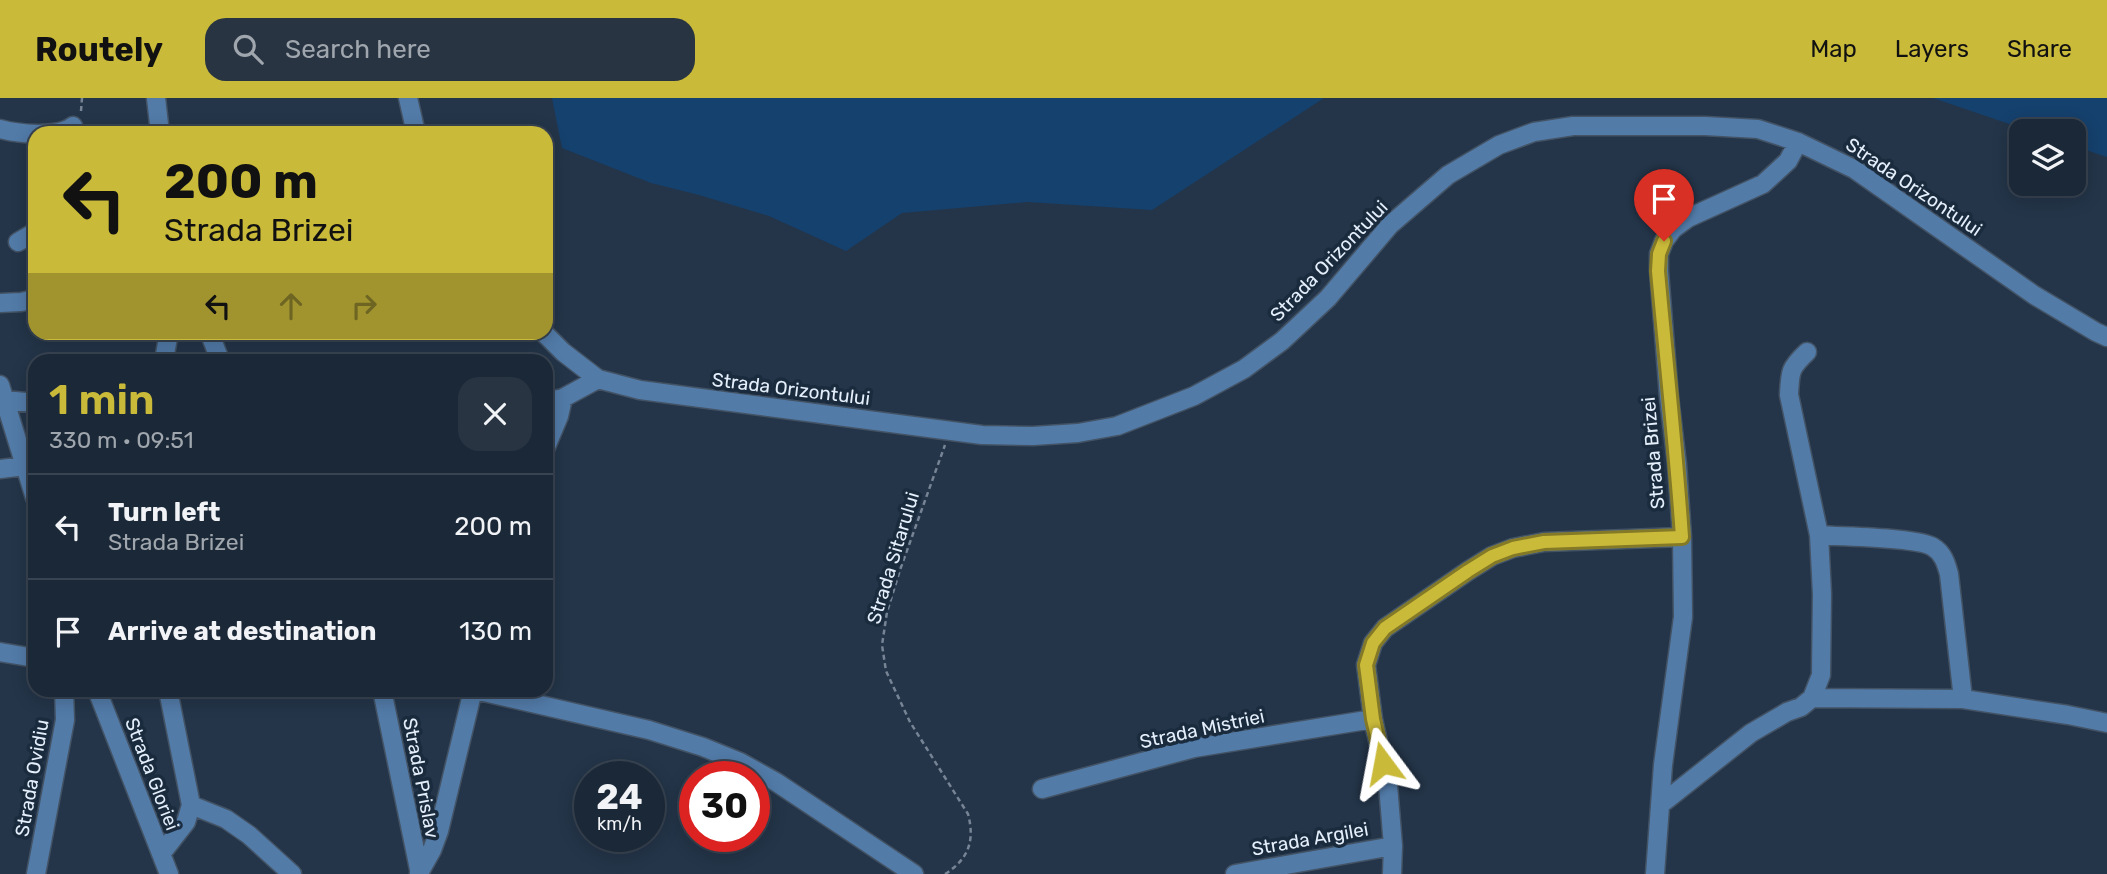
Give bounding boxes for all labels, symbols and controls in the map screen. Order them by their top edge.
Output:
search box [205,18,695,81]
text: Routely [35,30,163,69]
icon: search [229,30,267,68]
text: Search here [285,34,431,65]
text: Map [1810,35,1857,63]
text: Layers [1895,35,1969,63]
text: Share [2007,35,2072,63]
map controls [2009,119,2086,196]
button: layers [2009,119,2086,196]
street label: Strada Orizontului [1842,133,1986,241]
text: 200 m [164,152,318,210]
icon: left [49,154,140,245]
pin [1634,169,1694,241]
icon: arrive [1645,180,1683,218]
street label: Strada Orizontului [1265,196,1393,326]
text: Strada Brizei [164,211,354,249]
icon: left [199,287,237,325]
icon: ahead [272,287,310,325]
icon: right [345,287,383,325]
street label: Strada Orizontului [711,368,871,410]
text: 1 min [49,375,155,425]
button: close [458,377,532,451]
street label: Strada Brizei [1637,396,1669,510]
text: 330 m · 09:51 [49,426,193,454]
street label: Strada Sitarului [862,489,924,627]
text: Turn left [108,497,220,528]
icon: left [49,508,87,546]
text: 200 m [454,511,532,542]
text: Strada Brizei [108,528,244,556]
icon: arrive [49,613,87,651]
text: Arrive at destination [108,616,376,647]
text: 130 m [459,616,532,647]
street label: Strada Mistriei [1137,705,1267,753]
street label: Strada Gloriei [120,714,184,834]
street label: Strada Prislav [398,716,444,840]
street label: Strada Ovidiu [10,718,54,838]
position arrow [1346,726,1420,800]
speed limit sign: 30 [679,761,770,852]
text: 24 [596,776,643,818]
text: km/h [597,813,642,835]
street label: Strada Argilei [1250,817,1370,861]

